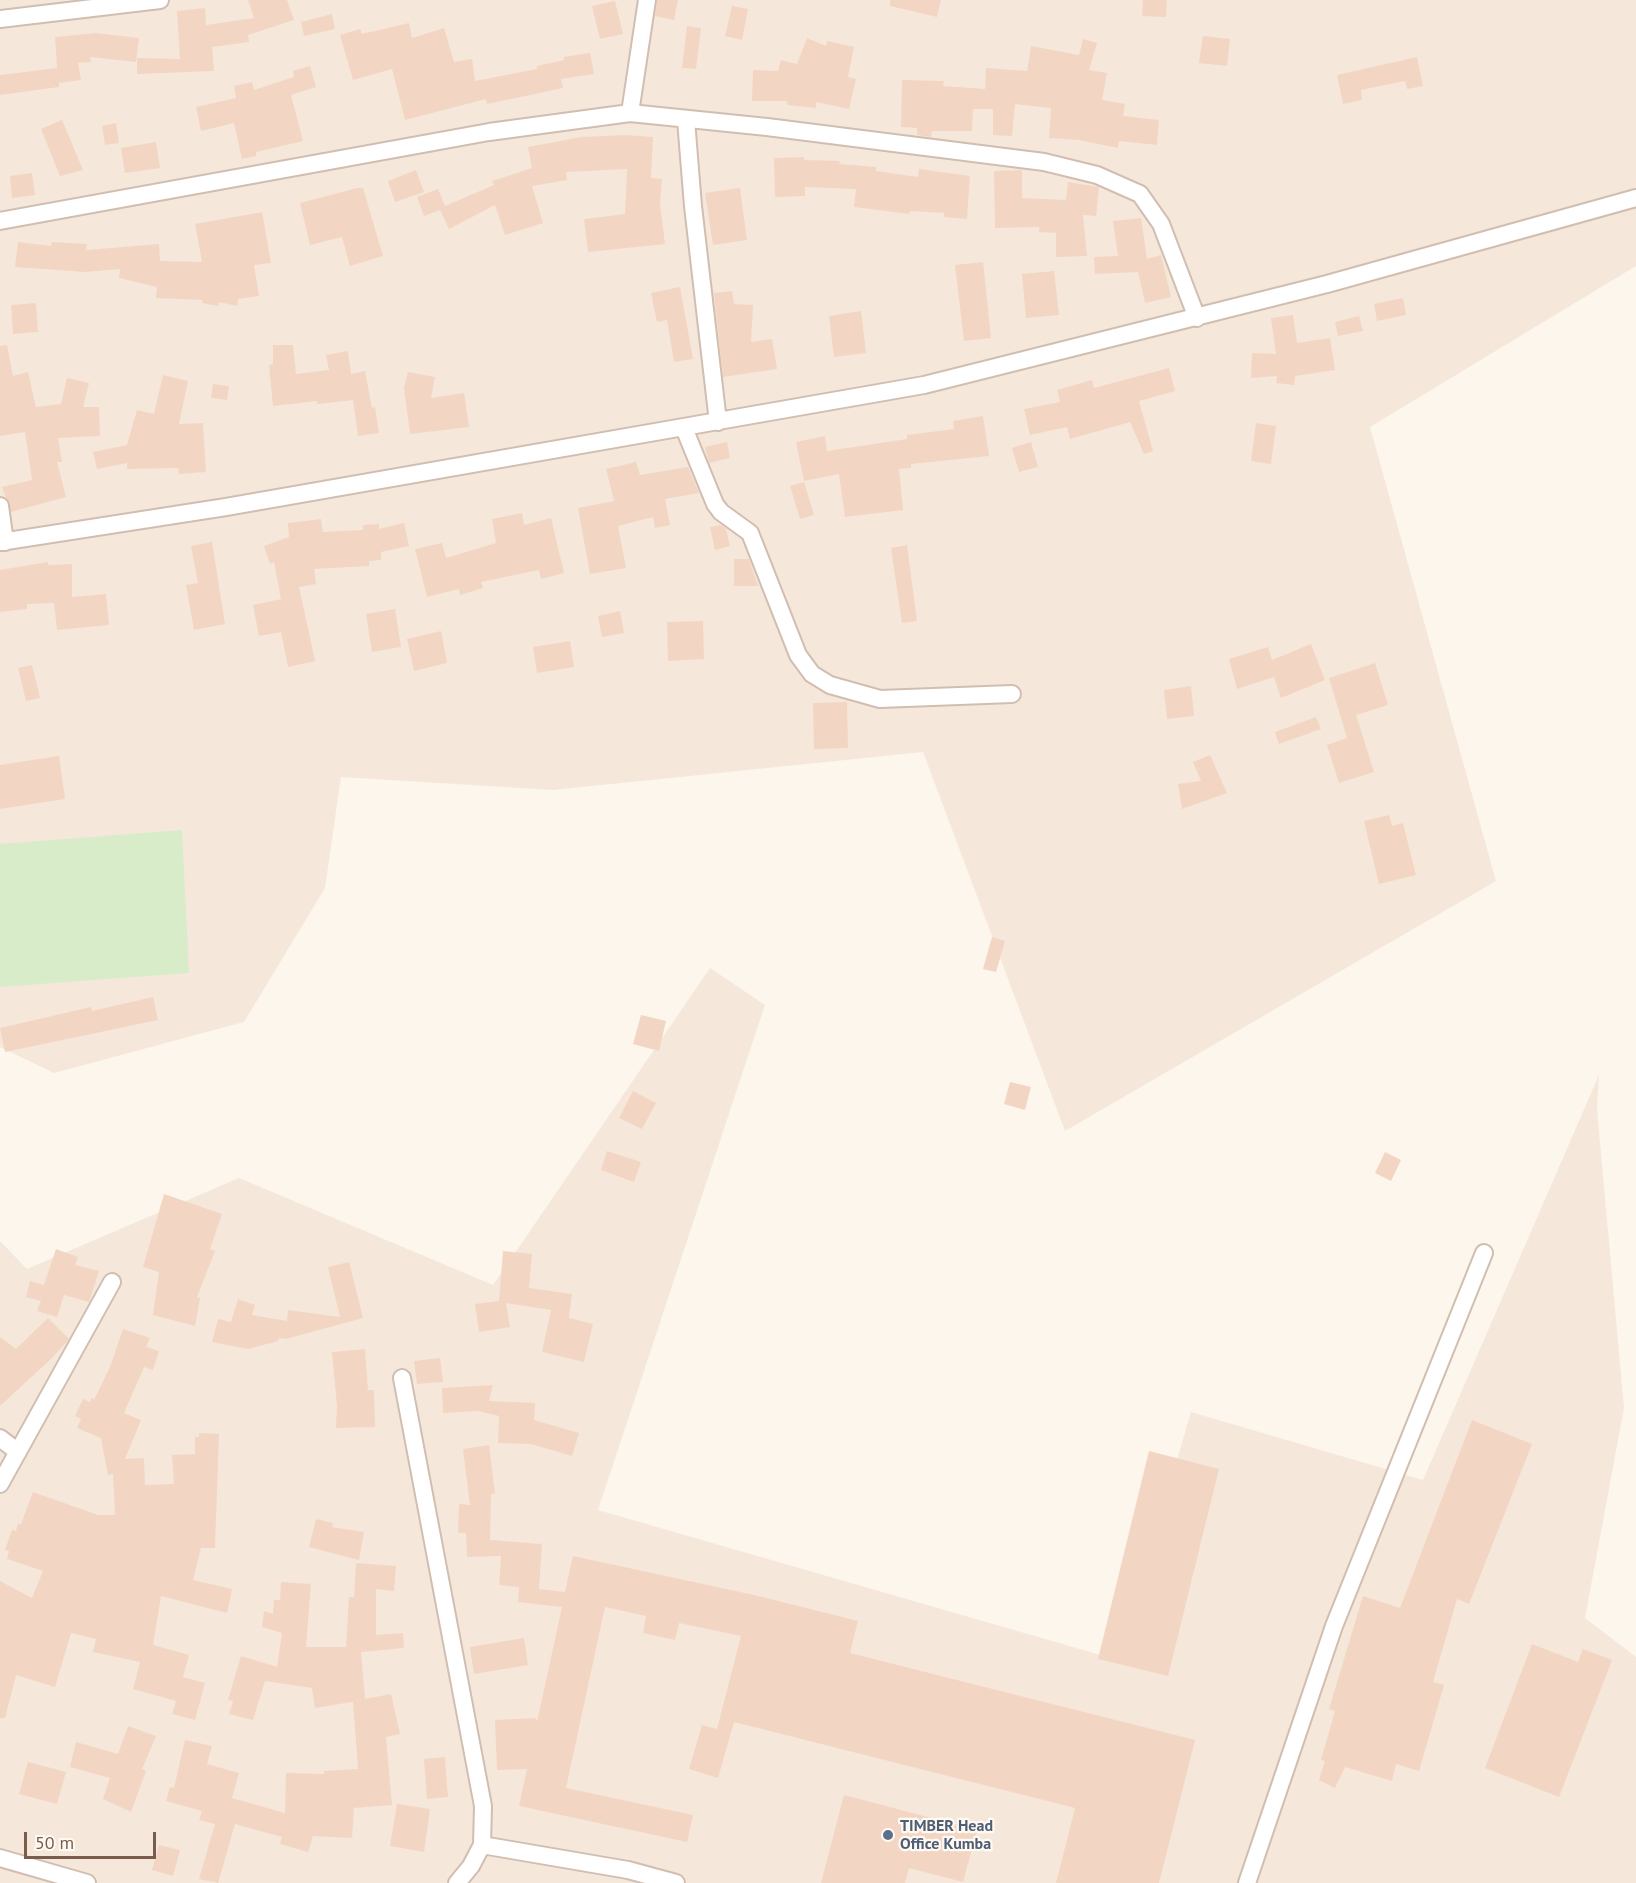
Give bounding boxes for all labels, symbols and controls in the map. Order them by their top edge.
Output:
place label: TIMBER Head Office Kumba [900,1816,993,1854]
scale bar [27,1820,159,1858]
marker: TIMBER Head Office Kumba [881,1828,895,1842]
text: 50 m [35,1831,74,1854]

